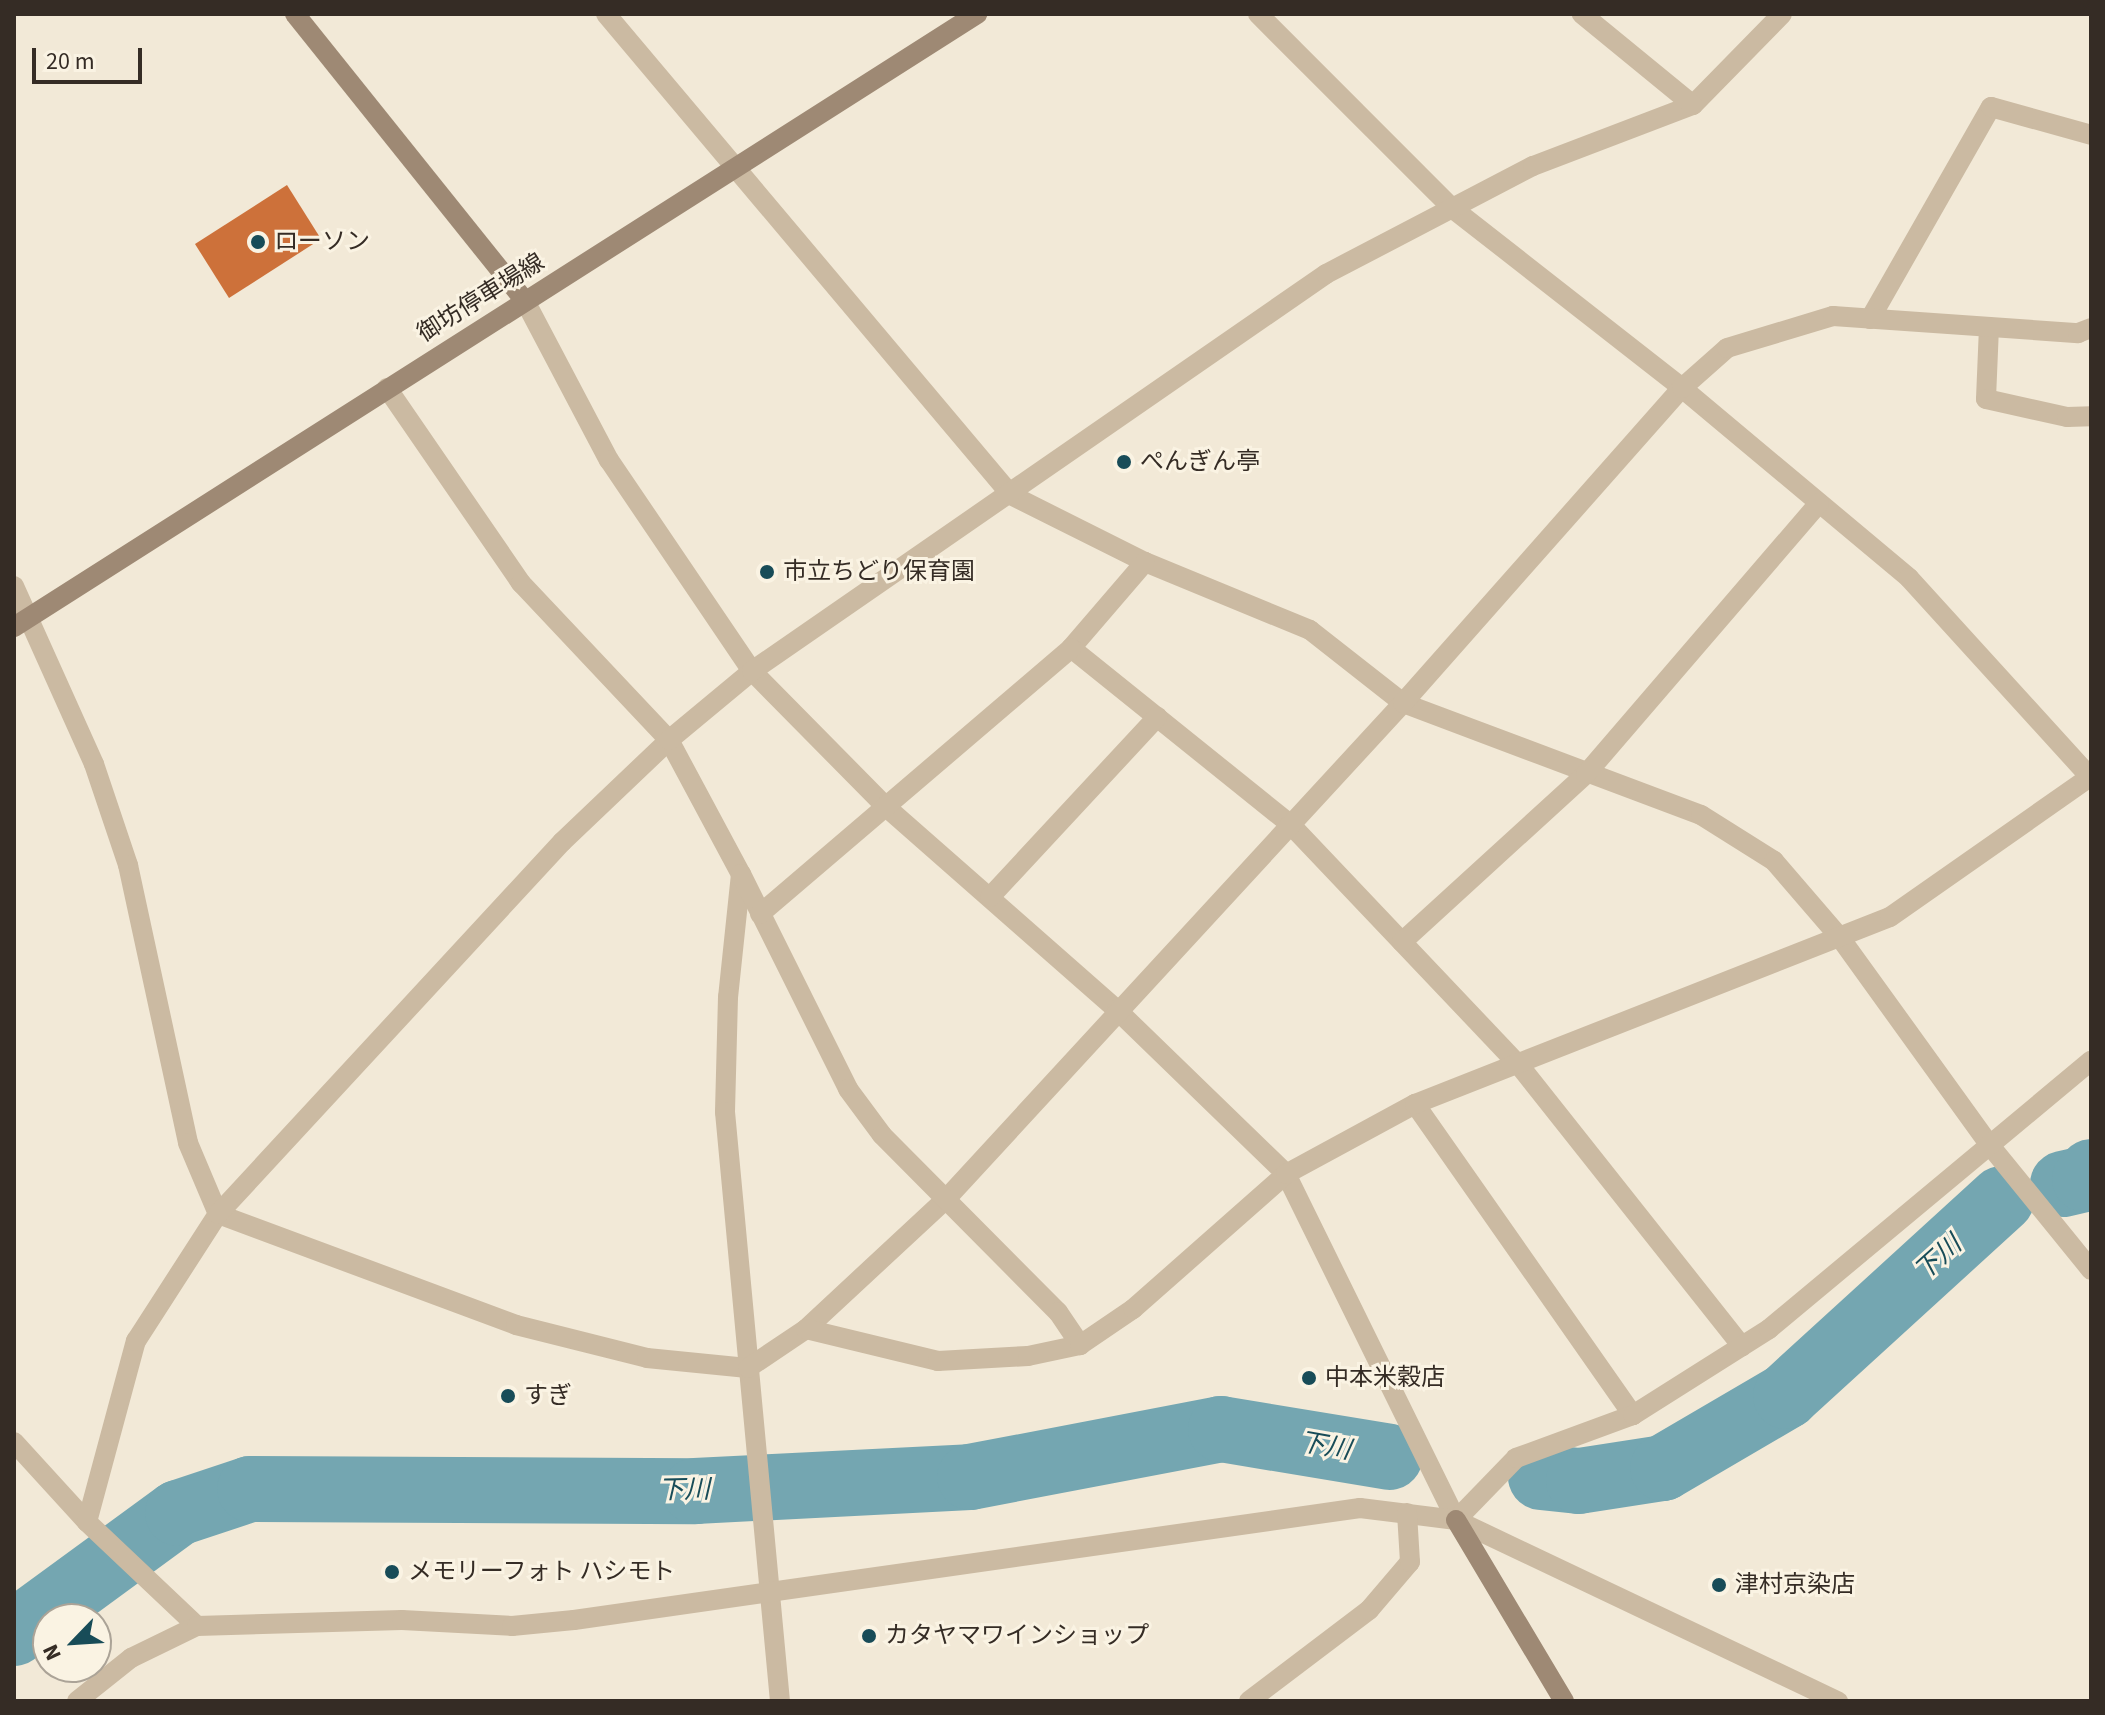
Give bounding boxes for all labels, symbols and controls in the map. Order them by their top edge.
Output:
scale bar [36,32,146,82]
text: 20 m [46,44,95,79]
place label: ローソン [274,228,370,256]
marker: ローソン [249,233,267,251]
street label: 御坊停車場線 [412,248,550,348]
place label: ぺんぎん亭 [1140,448,1260,476]
marker: ぺんぎん亭 [1115,453,1133,471]
place label: 市立ちどり保育園 [783,558,975,586]
marker: 市立ちどり保育園 [758,563,776,581]
water label: 下川 [1908,1229,1968,1287]
place label: 中本米穀店 [1325,1364,1445,1392]
marker: 中本米穀店 [1300,1369,1318,1387]
place label: すぎ [524,1382,572,1410]
marker: すぎ [499,1387,517,1405]
water label: 下川 [1297,1426,1353,1466]
water label: 下川 [658,1474,710,1506]
place label: メモリーフォト ハシモト [408,1558,677,1586]
marker: メモリーフォト ハシモト [383,1563,401,1581]
place label: 津村京染店 [1735,1571,1855,1599]
marker: 津村京染店 [1710,1576,1728,1594]
north arrow [32,1603,112,1683]
place label: カタヤマワインショップ [885,1622,1149,1650]
marker: カタヤマワインショップ [860,1627,878,1645]
text: N [34,1639,70,1666]

